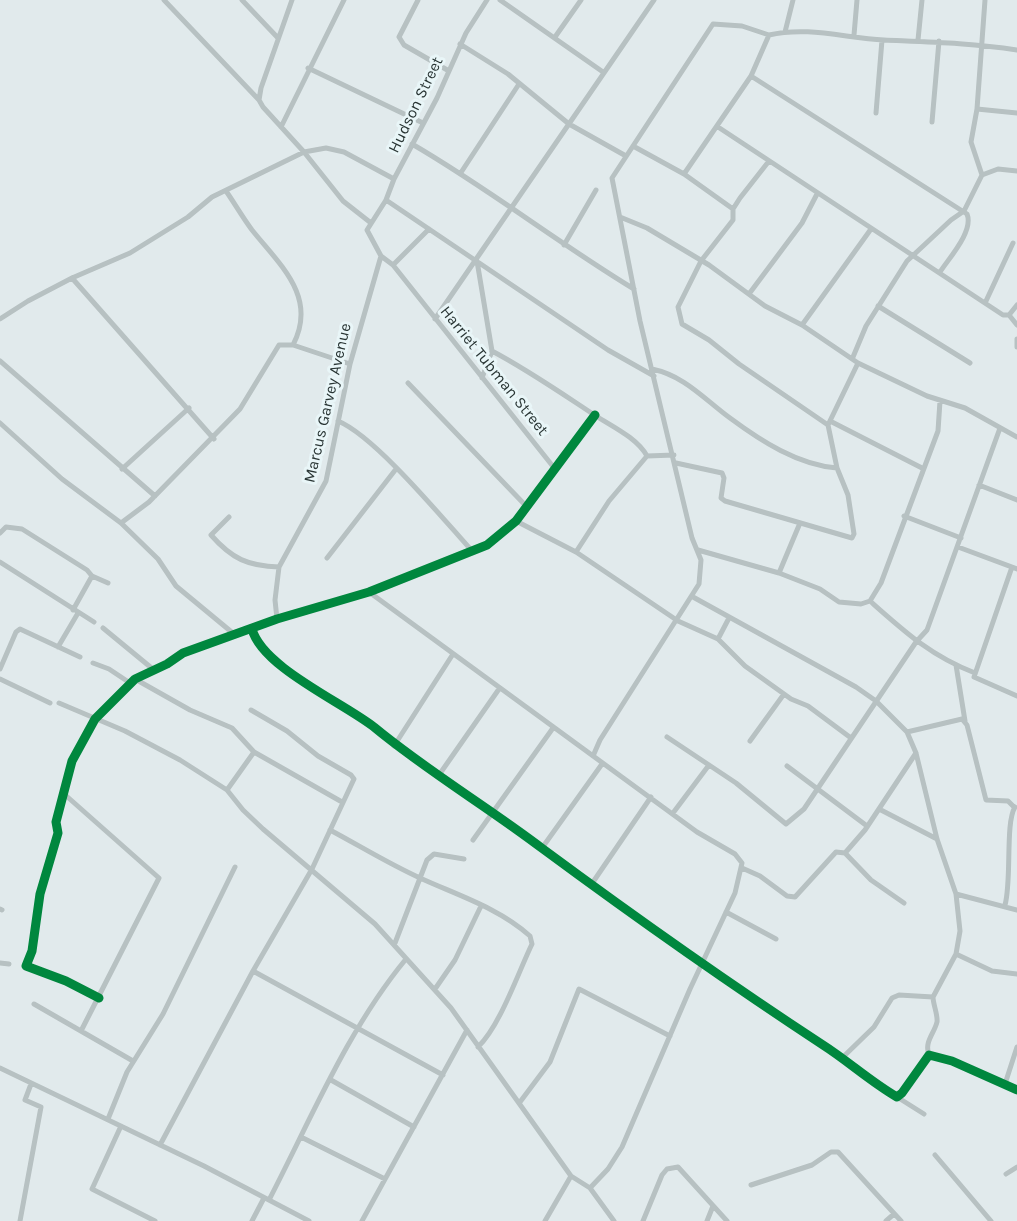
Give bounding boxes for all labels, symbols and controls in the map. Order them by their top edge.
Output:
street label: Hudson Street [384,54,448,156]
street label: Harriet Tubman Street [436,302,552,440]
street label: Marcus Garvey Avenue [300,321,356,485]

